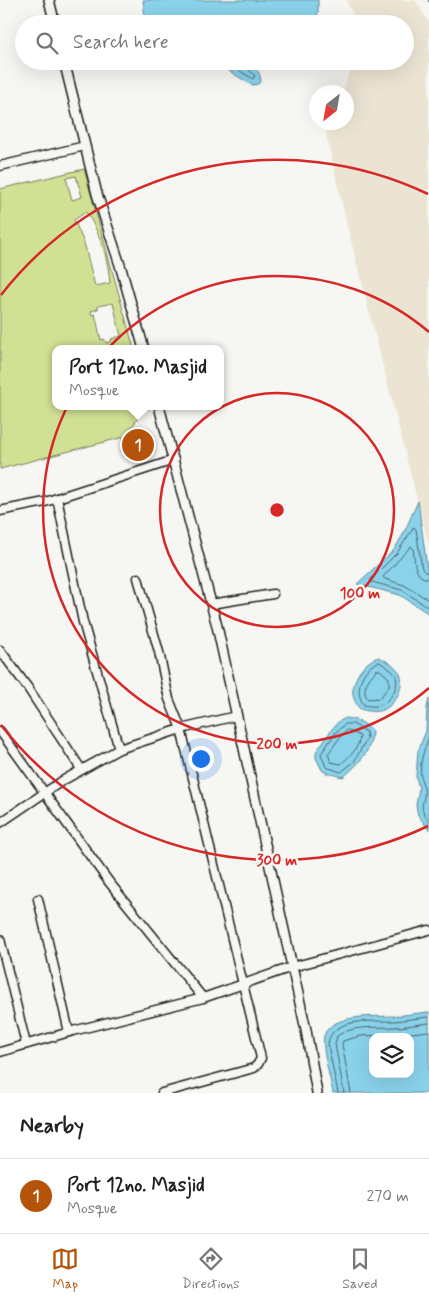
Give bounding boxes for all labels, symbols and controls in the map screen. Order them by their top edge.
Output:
search box [15,15,414,70]
icon: search [33,29,61,57]
text: Search here [73,30,169,55]
north arrow [309,85,354,130]
popup [52,345,224,410]
text: Port 12no. Masjid [69,355,207,380]
text: Mosque [69,380,119,401]
pin: 1 [122,426,154,464]
centre of rings [268,501,286,519]
text: 100 m [340,584,380,604]
text: 200 m [257,735,298,755]
your location [188,746,214,772]
text: 300 m [257,851,297,871]
map controls [369,1033,414,1078]
button: layers [369,1033,414,1078]
text: Nearby [20,1112,84,1140]
text: Port 12no. Masjid [67,1173,205,1198]
text: 1 [32,1186,40,1207]
text: 270 m [366,1186,409,1207]
text: Mosque [67,1198,117,1219]
tab: Map [51,1245,79,1293]
tab: Directions [182,1245,240,1293]
tab: Saved [342,1245,378,1293]

